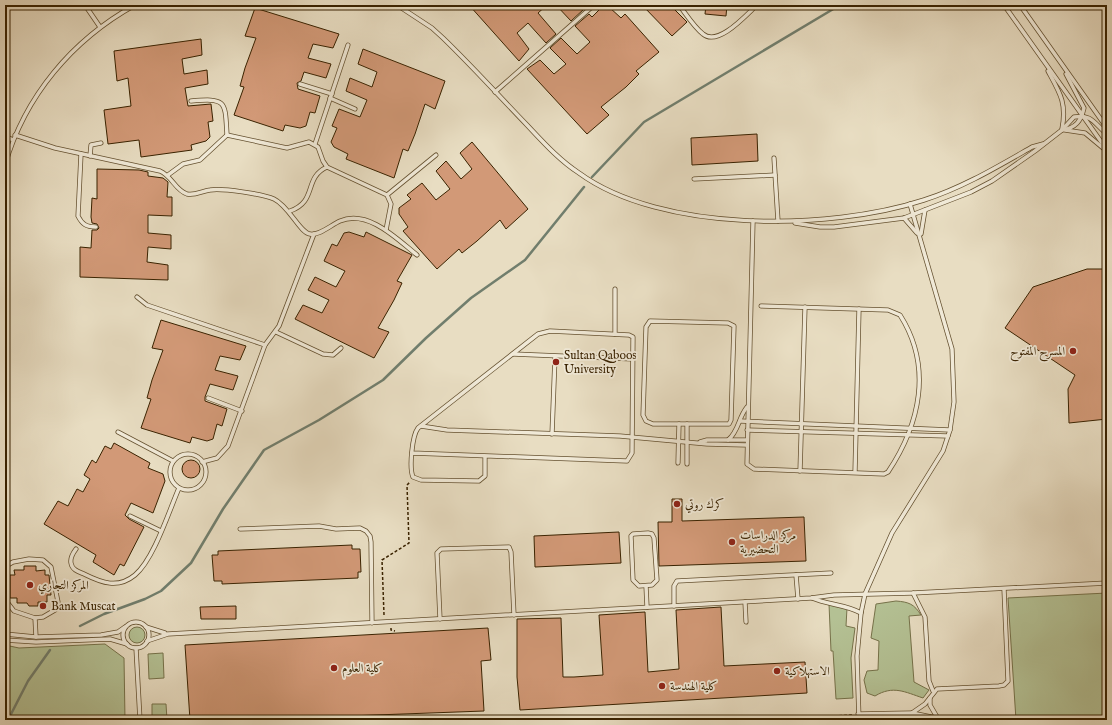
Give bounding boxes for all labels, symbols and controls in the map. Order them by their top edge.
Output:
place label: المسرح المفتوح [1010,344,1065,362]
marker: المسرح المفتوح [1068,346,1078,356]
place label: Sultan Qaboos University [564,348,637,377]
marker: Sultan Qaboos University [551,357,561,367]
place label: كرك روتي [685,497,724,514]
marker: كرك روتي [672,499,682,509]
place label: مركز الدراسات التحضيرية [740,528,796,557]
marker: مركز الدراسات التحضيرية [727,537,737,547]
place label: المركز التجاري [38,578,89,595]
marker: المركز التجاري [25,580,35,590]
place label: Bank Muscat [51,599,116,614]
marker: Bank Muscat [38,601,48,611]
place label: كلية العلوم [342,661,383,679]
marker: كلية العلوم [329,663,339,673]
place label: الاستهلاكية [785,664,830,679]
marker: الاستهلاكية [772,666,782,676]
place label: كلية الهندسة [670,679,718,694]
marker: كلية الهندسة [657,681,667,691]

